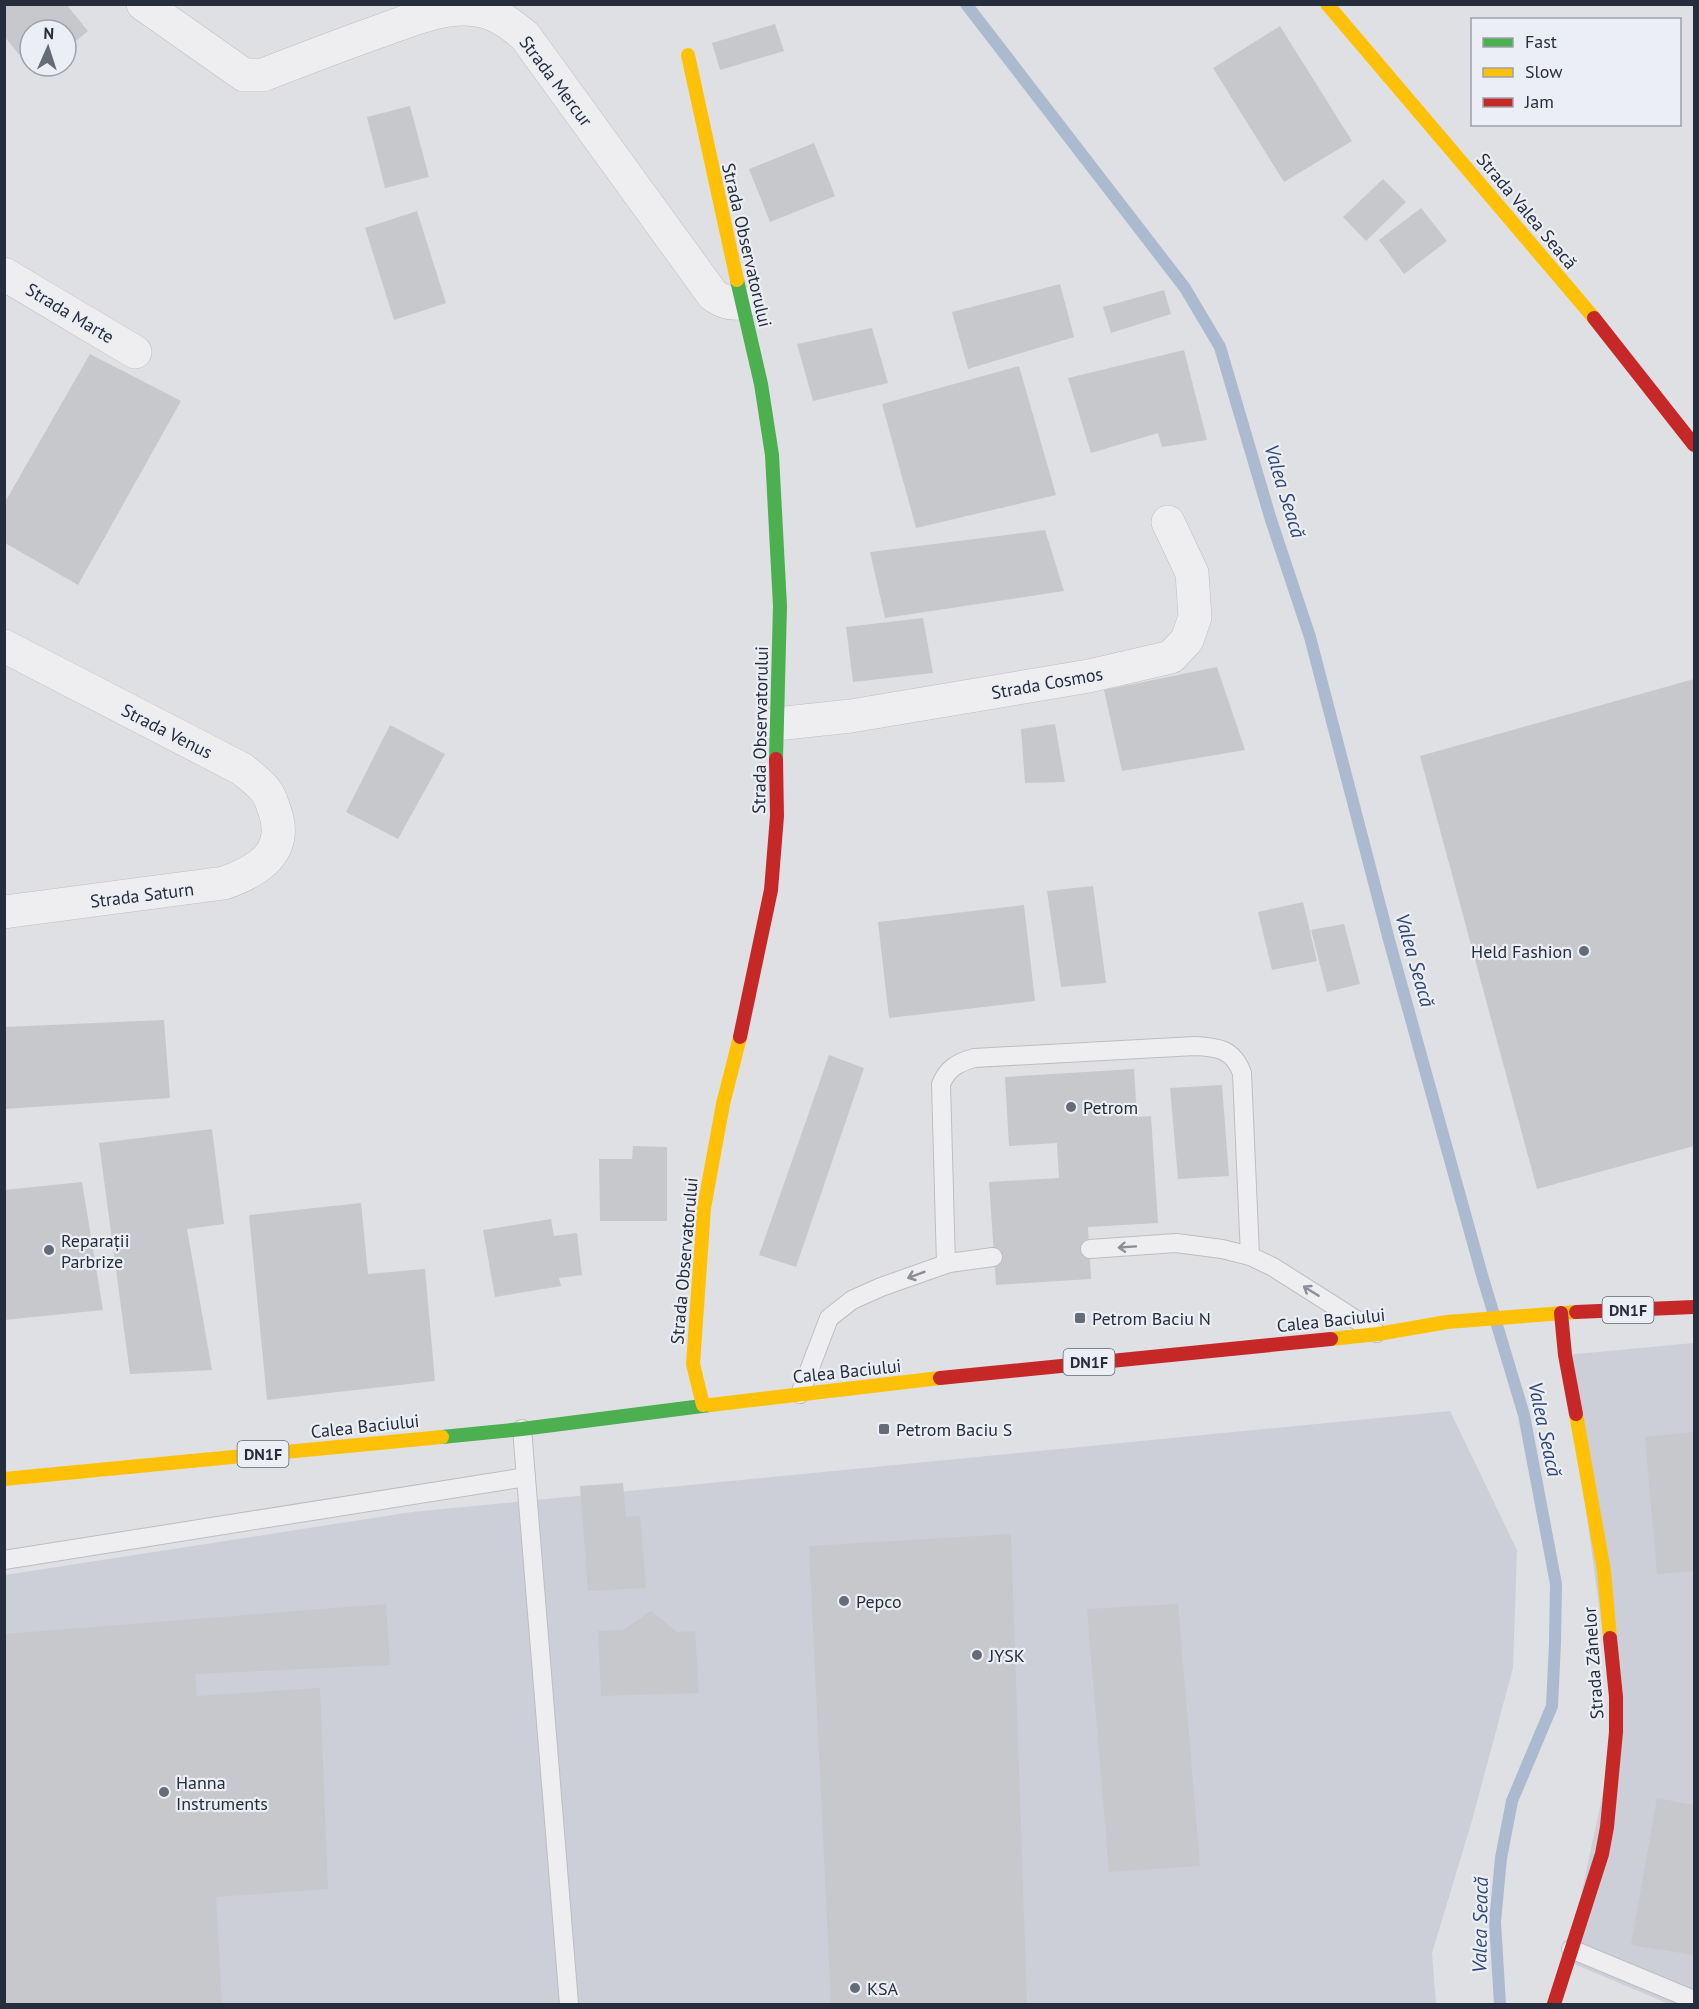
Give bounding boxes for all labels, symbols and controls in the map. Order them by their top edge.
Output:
north arrow [18,18,78,78]
legend [1471,18,1681,126]
text: N [43,23,55,43]
text: Fast [1525,30,1557,53]
street label: Strada Mercur [514,31,598,131]
text: Slow [1525,60,1563,83]
text: Jam [1524,90,1554,113]
street label: Strada Valea Seacă [1472,148,1582,274]
street label: Strada Observatorului [717,161,777,329]
street label: Strada Marte [22,278,118,348]
water label: Valea Seacă [1258,441,1312,542]
street label: Strada Observatorului [747,646,773,814]
street label: Strada Cosmos [989,662,1105,704]
street label: Strada Venus [118,698,216,764]
street label: Strada Saturn [89,877,195,913]
water label: Valea Seacă [1389,910,1441,1011]
place label: Held Fashion [1471,940,1572,963]
marker: Held Fashion [1577,944,1591,958]
place label: Petrom [1083,1096,1138,1119]
marker: Petrom [1064,1100,1078,1114]
street label: Strada Observatorului [665,1176,703,1346]
place label: Reparații Parbrize [61,1229,129,1273]
one-way arrow [1118,1241,1138,1252]
marker: Reparații Parbrize [42,1243,56,1257]
one-way arrow [908,1270,926,1281]
one-way arrow [1303,1285,1320,1297]
road number: DN1F [1602,1297,1654,1323]
street label: Calea Baciului [1276,1303,1386,1337]
place label: Petrom Baciu N [1092,1307,1211,1330]
marker: Petrom Baciu N [1073,1311,1087,1325]
road number: DN1F [1064,1349,1114,1375]
street label: Calea Baciului [792,1354,902,1388]
water label: Valea Seacă [1522,1379,1568,1480]
street label: Calea Baciului [310,1409,420,1443]
place label: Petrom Baciu S [896,1418,1012,1441]
marker: Petrom Baciu S [877,1422,891,1436]
road number: DN1F [238,1441,288,1467]
place label: Pepco [856,1590,902,1613]
marker: Pepco [837,1594,851,1608]
street label: Strada Zânelor [1578,1606,1608,1720]
place label: JYSK [988,1644,1025,1667]
marker: JYSK [970,1648,984,1662]
place label: Hanna Instruments [176,1771,268,1815]
marker: Hanna Instruments [157,1785,171,1799]
water label: Valea Seacă [1466,1875,1494,1973]
place label: KSA [867,1977,899,2000]
marker: KSA [848,1981,862,1995]

